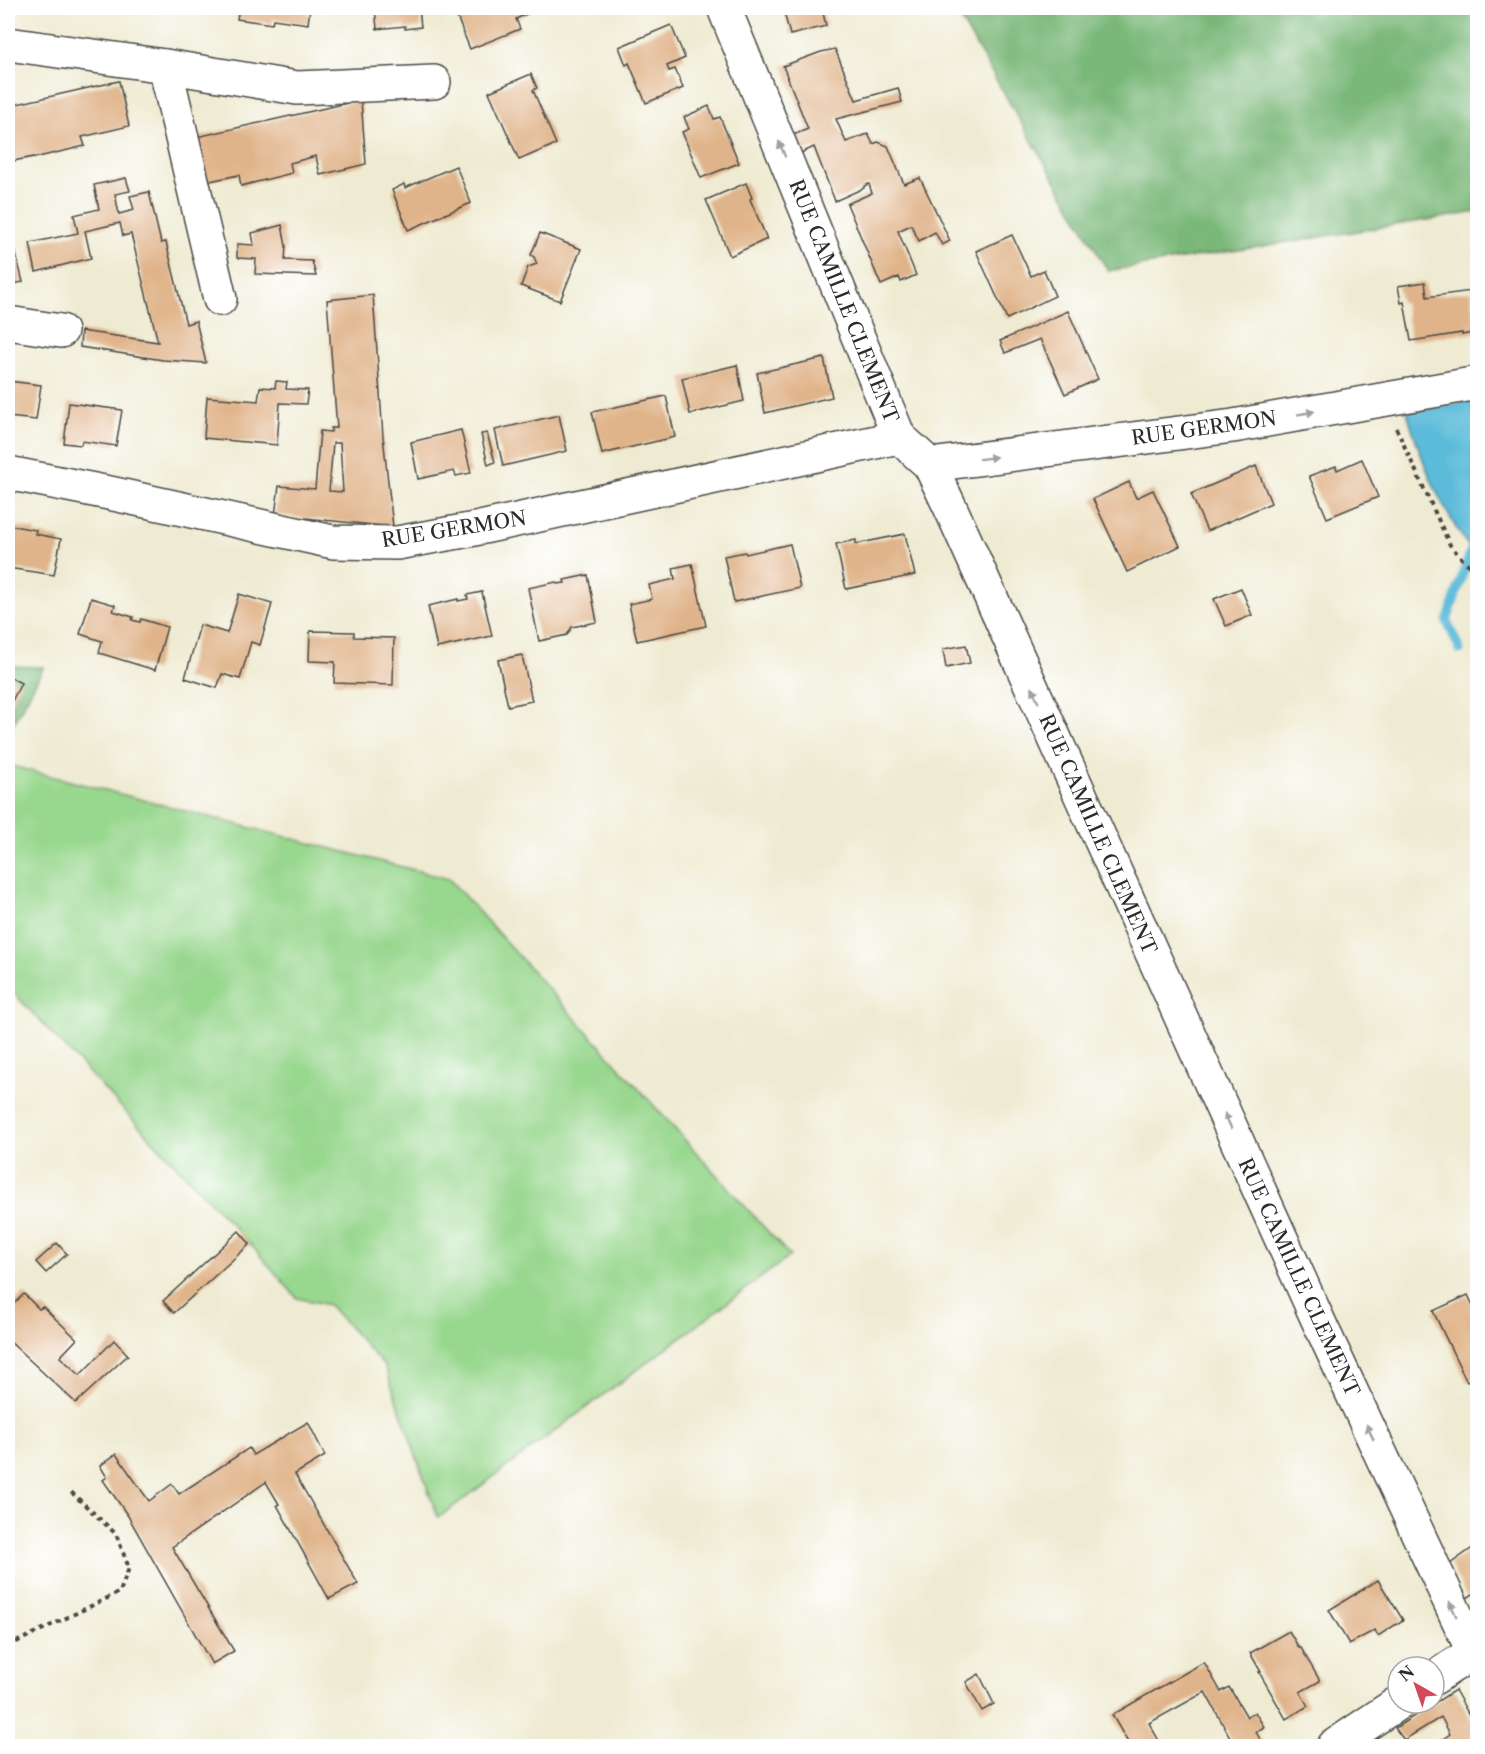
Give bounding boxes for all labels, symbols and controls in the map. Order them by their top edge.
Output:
one-way arrow [777,140,786,158]
street label: RUE CAMILLE CLEMENT [784,176,904,426]
street label: RUE GERMON [1130,406,1278,450]
one-way arrow [1296,408,1315,417]
one-way arrow [978,453,997,462]
street label: RUE GERMON [380,506,528,552]
one-way arrow [1030,685,1040,703]
street label: RUE CAMILLE CLEMENT [1034,710,1162,958]
one-way arrow [1223,1113,1232,1130]
street label: RUE CAMILLE CLEMENT [1233,1154,1365,1400]
one-way arrow [1365,1423,1375,1441]
one-way arrow [1448,1600,1457,1617]
north arrow [1386,1655,1446,1715]
text: N [1395,1661,1418,1686]

